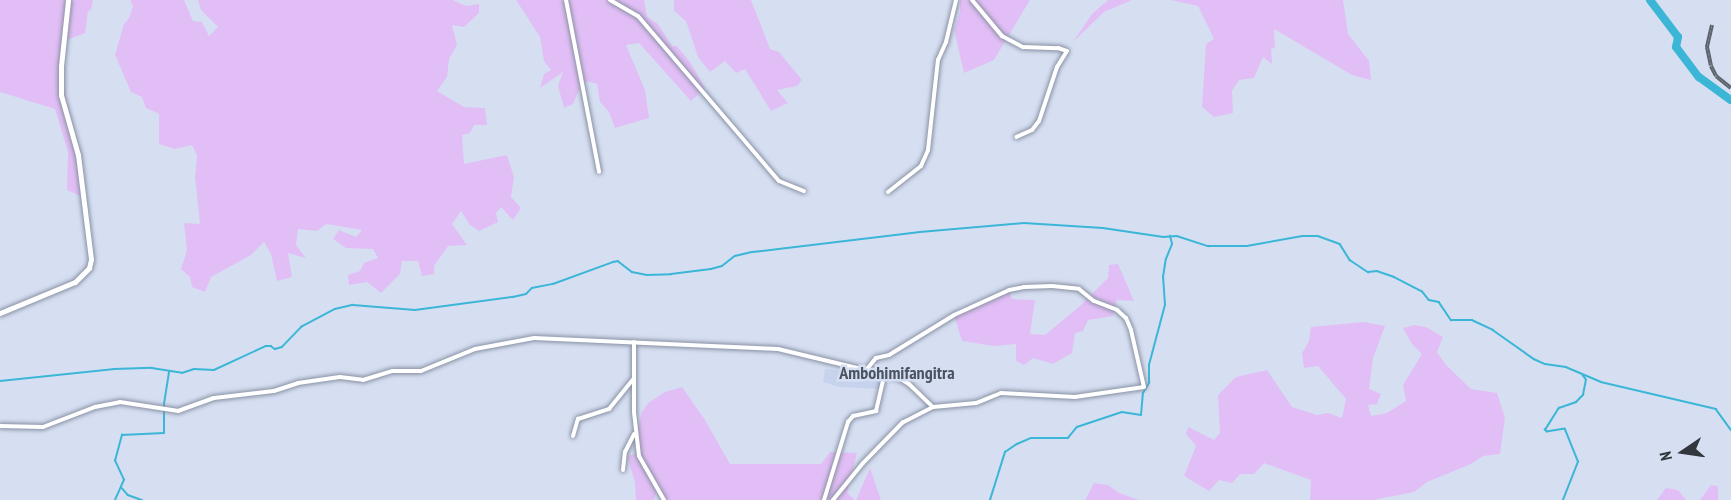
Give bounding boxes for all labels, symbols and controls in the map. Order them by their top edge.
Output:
district label: Ambohimifangitra [839,362,955,384]
north arrow [1653,422,1713,482]
text: N [1655,450,1676,463]

